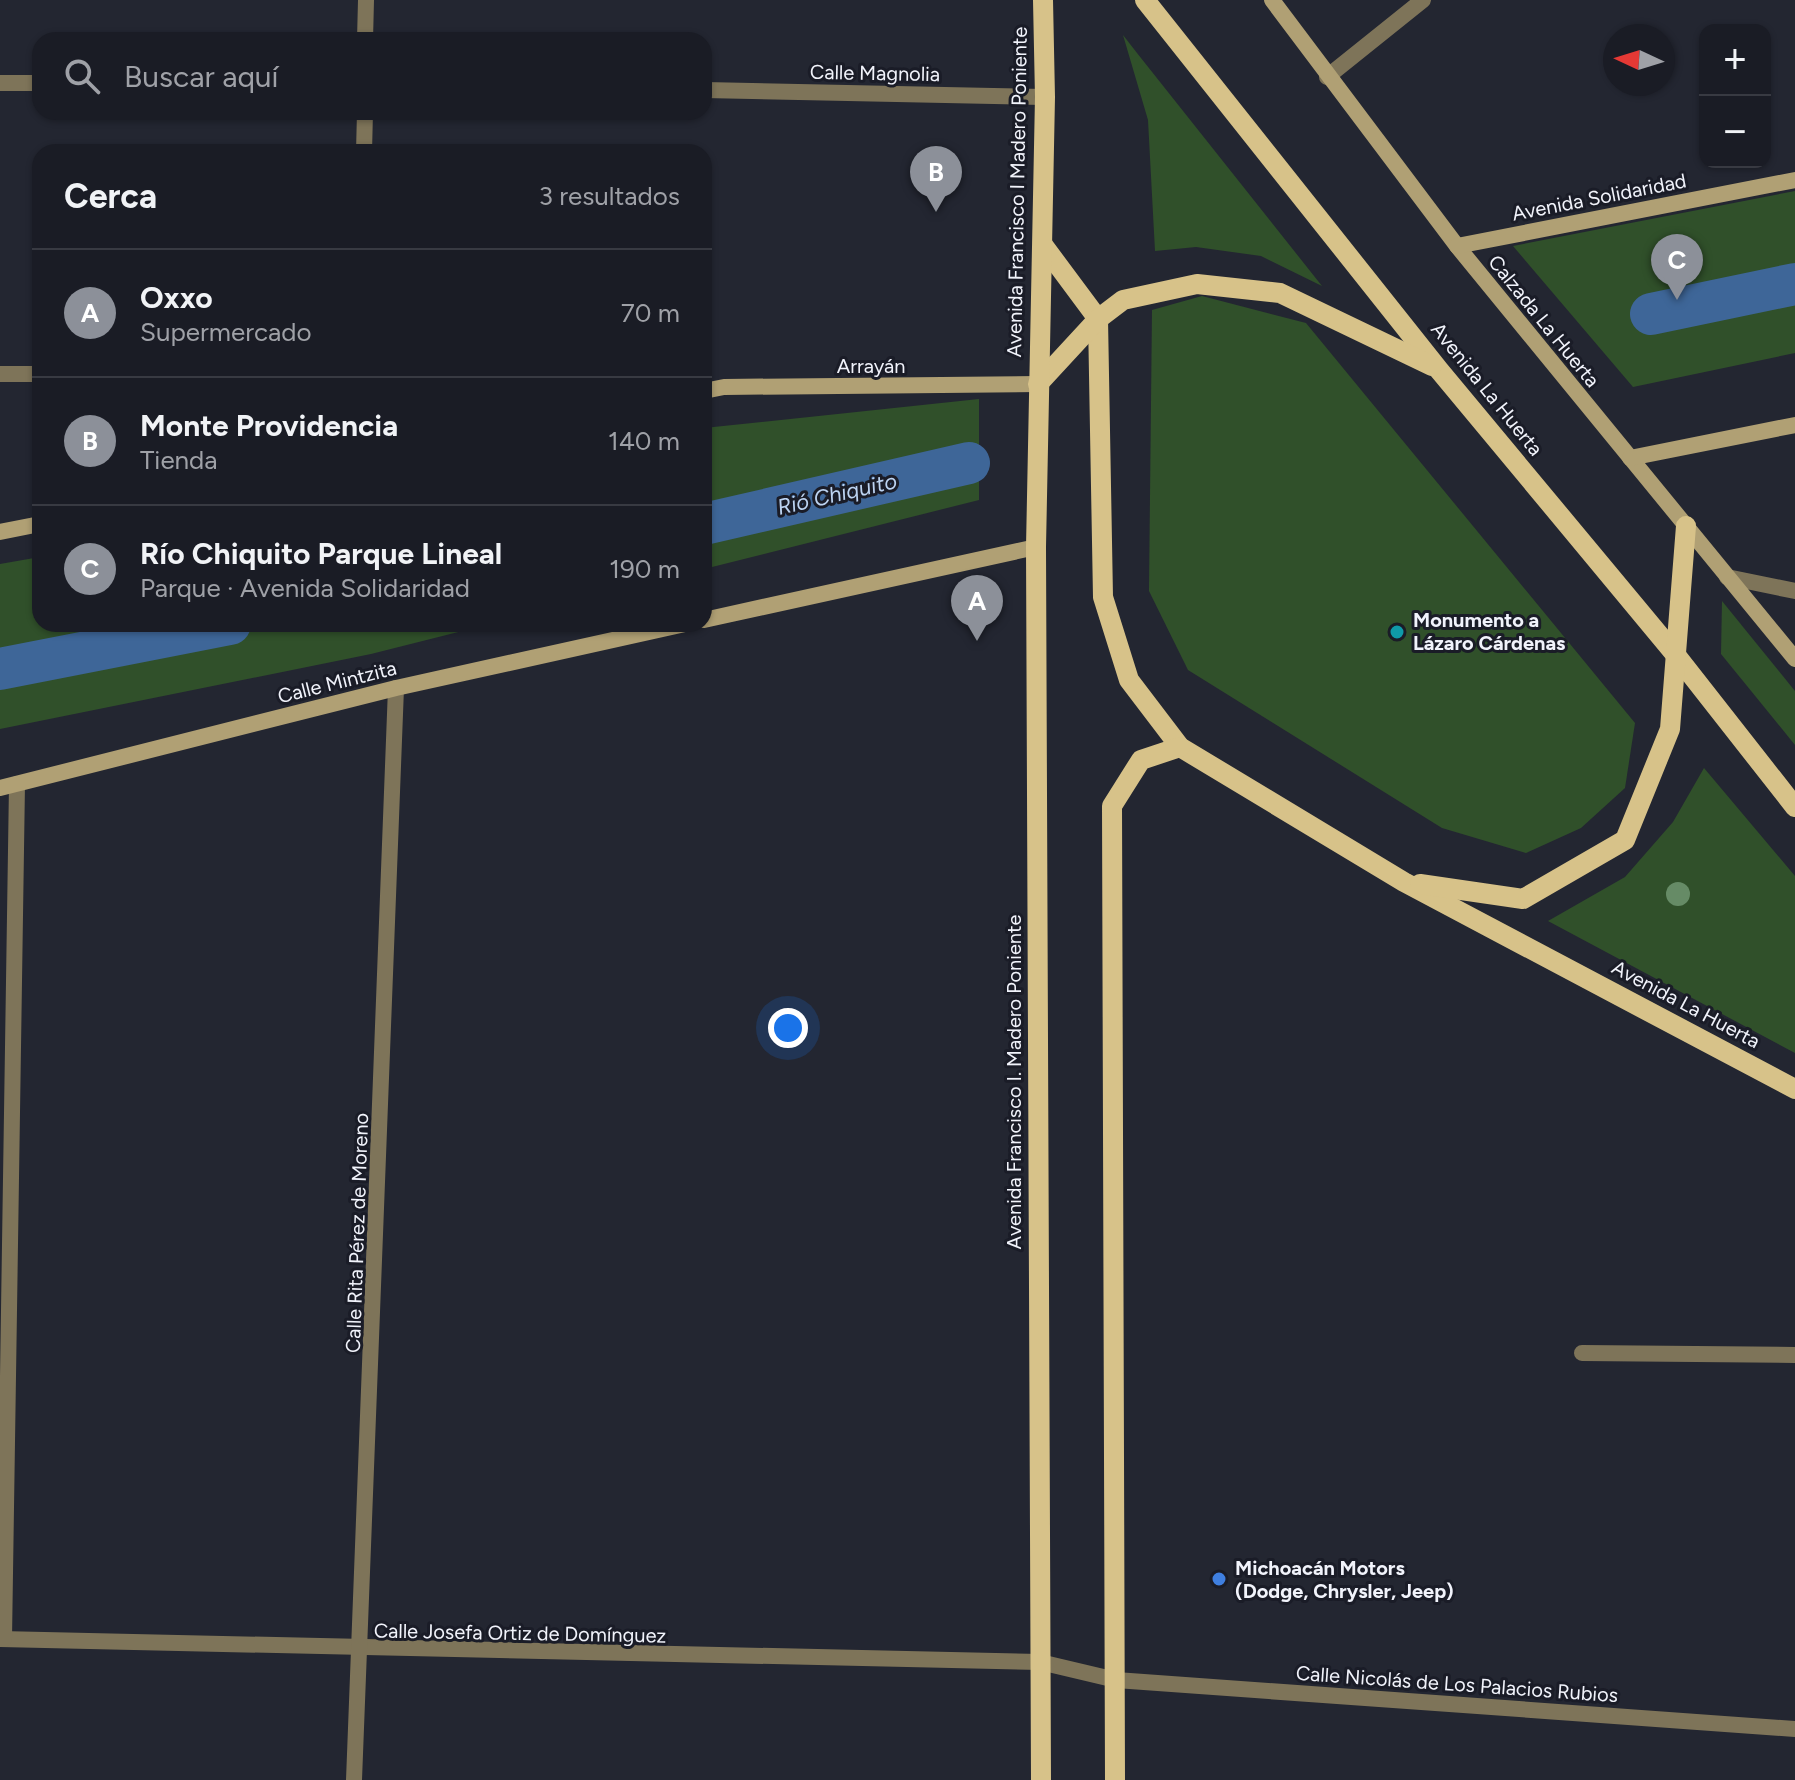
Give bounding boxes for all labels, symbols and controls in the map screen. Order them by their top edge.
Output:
north arrow [1603,24,1675,96]
map controls [1699,24,1771,168]
button: + [1699,24,1771,96]
street label: Avenida Francisco I Madero Poniente [1002,26,1032,358]
search box [32,32,712,120]
icon: search [60,54,104,98]
text: Buscar aquí [124,58,278,95]
street label: Calle Magnolia [810,60,940,86]
button: − [1699,96,1771,168]
pin: B [910,146,962,212]
street label: Avenida Solidaridad [1510,168,1688,226]
text: Cerca [64,176,157,217]
text: 3 resultados [539,180,680,212]
pin: C [1651,234,1703,300]
street label: Calzada La Huerta [1483,250,1605,392]
text: Oxxo [140,279,213,316]
text: A [81,297,99,329]
text: 70 m [621,297,680,329]
text: Supermercado [140,316,312,348]
street label: Avenida La Huerta [1426,318,1548,460]
street label: Arrayán [837,354,905,378]
text: Monte Providencia [140,407,398,444]
text: B [82,425,98,457]
text: 140 m [608,425,680,457]
text: Tienda [140,444,218,476]
water label: Rió Chiquito [774,467,900,521]
text: Río Chiquito Parque Lineal [140,535,502,572]
text: C [81,553,99,585]
text: 190 m [609,553,680,585]
text: Parque · Avenida Solidaridad [140,572,470,604]
pin: A [951,575,1003,641]
place label: Monumento a Lázaro Cárdenas [1413,608,1565,655]
marker: Monumento a Lázaro Cárdenas [1388,623,1406,641]
street label: Calle Mintzita [275,656,399,708]
street label: Avenida Francisco I. Madero Poniente [1002,914,1026,1249]
street label: Avenida La Huerta [1608,955,1764,1053]
your location [768,1008,808,1048]
street label: Calle Rita Pérez de Moreno [341,1112,373,1354]
place label: Michoacán Motors (Dodge, Chrysler, Jeep) [1235,1556,1454,1603]
marker: Michoacán Motors (Dodge, Chrysler, Jeep) [1210,1570,1228,1588]
street label: Calle Josefa Ortiz de Domínguez [374,1618,666,1648]
street label: Calle Nicolás de Los Palacios Rubios [1295,1661,1619,1707]

